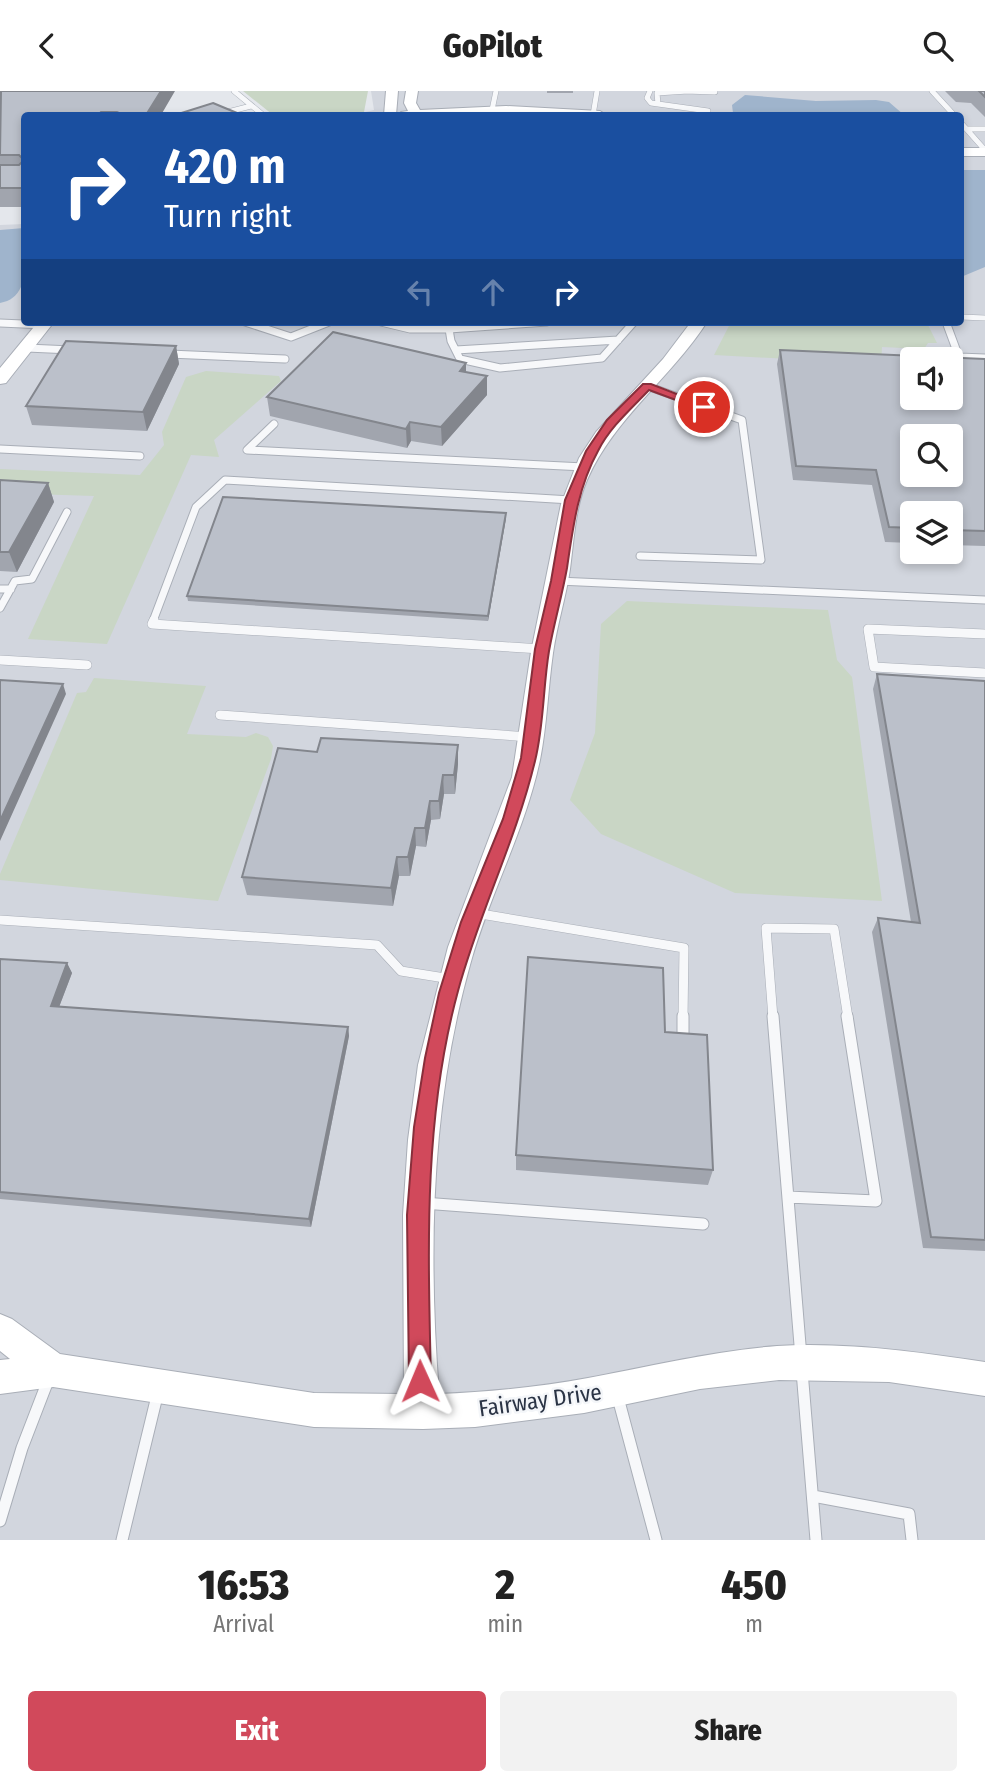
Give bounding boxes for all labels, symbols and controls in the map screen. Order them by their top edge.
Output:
icon: back [28,27,66,65]
text: GoPilot [443,27,542,65]
icon: search [919,27,957,65]
text: 420 m [164,137,286,196]
icon: right [49,140,140,231]
text: Turn right [164,197,291,235]
icon: left [401,273,439,311]
icon: ahead [474,273,512,311]
icon: right [547,273,585,311]
map controls [900,347,963,564]
button: sound [900,347,963,410]
pin [674,377,734,437]
icon: arrive [685,388,723,426]
button: search [900,424,963,487]
button: layers [900,501,963,564]
position arrow [383,1344,457,1418]
street label: Fairway Drive [477,1378,603,1422]
text: 16:53 [198,1560,289,1610]
text: 2 [495,1560,515,1610]
text: 450 [721,1560,787,1610]
text: Arrival [213,1610,274,1638]
text: min [487,1610,523,1638]
text: m [745,1610,763,1638]
button: Exit [28,1691,486,1771]
button: Share [500,1691,957,1771]

